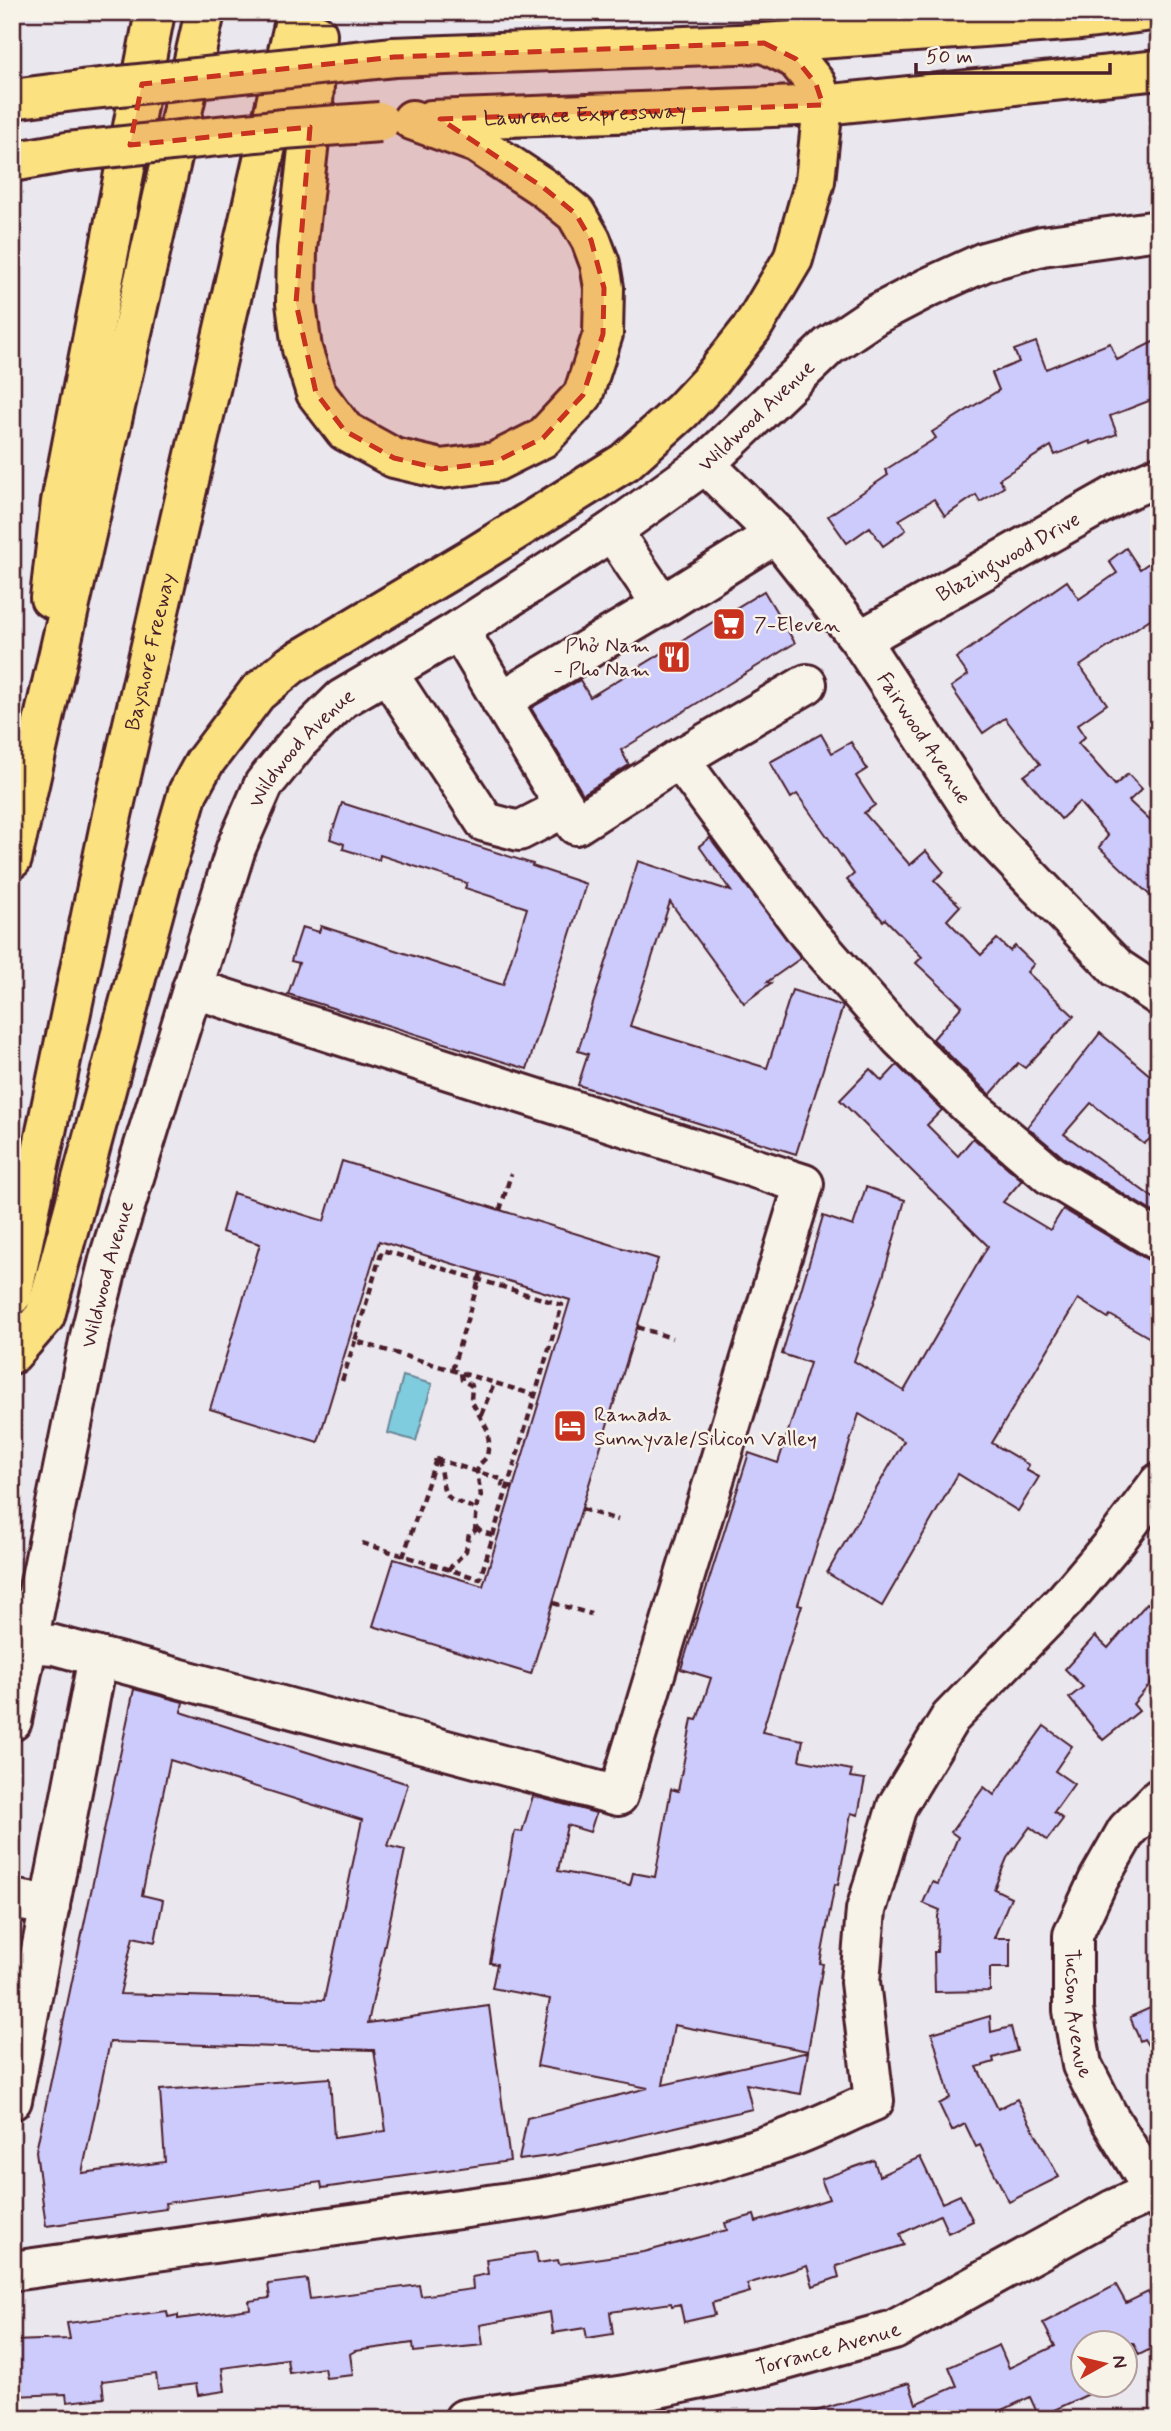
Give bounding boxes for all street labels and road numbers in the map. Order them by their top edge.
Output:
street label: Lawrence Expressway [483,97,687,133]
street label: Wildwood Avenue [692,354,821,478]
street label: Blazingwood Drive [931,505,1085,609]
street label: Bayshore Freeway [119,570,182,734]
street label: Fairwood Avenue [870,667,977,810]
street label: Wildwood Avenue [243,682,360,812]
street label: Wildwood Avenue [75,1197,141,1350]
street label: Tucson Avenue [1058,1949,1099,2083]
street label: Torrance Avenue [753,2316,906,2382]

